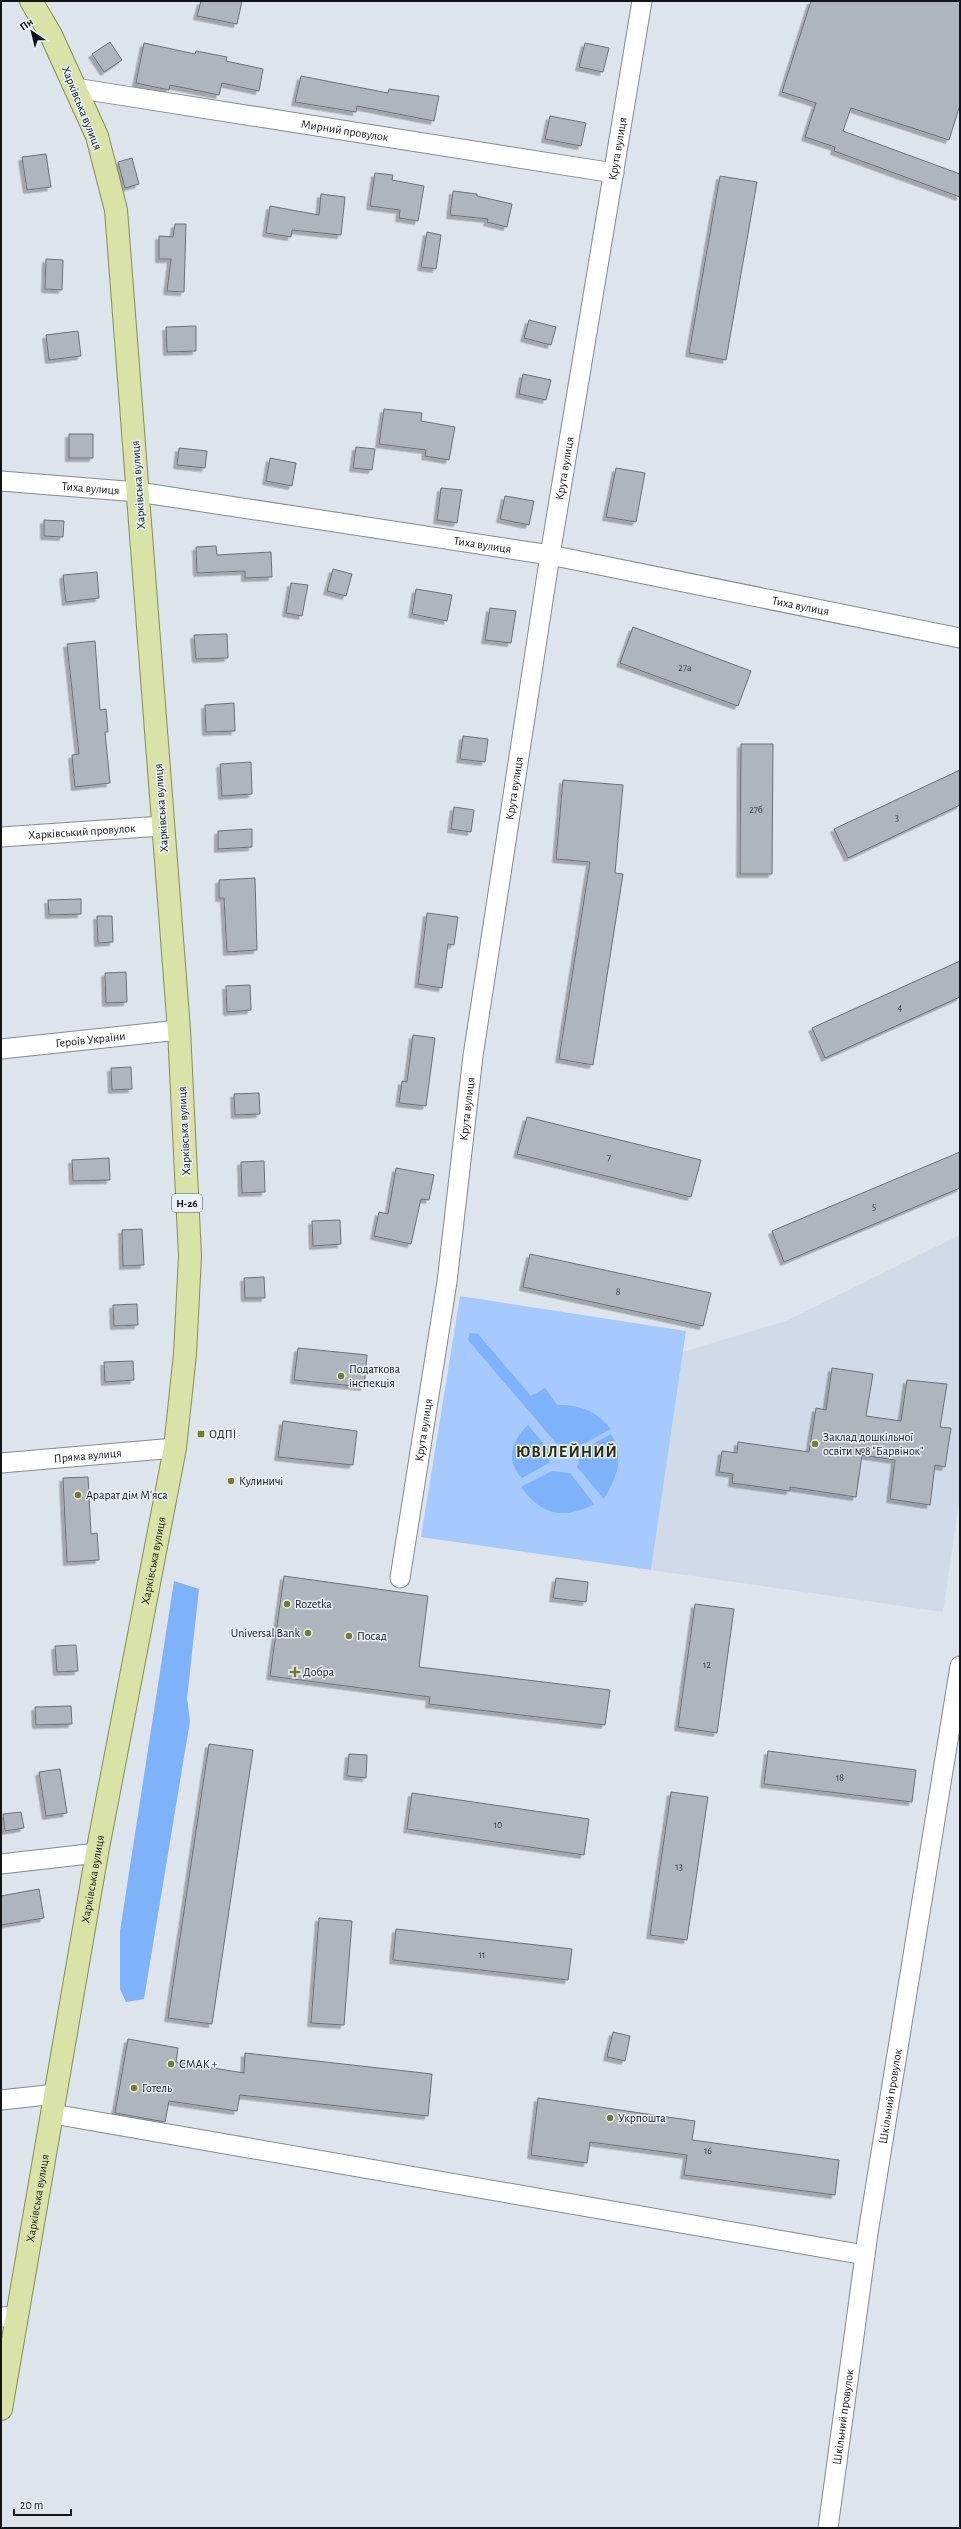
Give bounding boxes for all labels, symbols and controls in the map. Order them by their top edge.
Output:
north arrow [12,12,52,52]
text: Пн [18,16,35,33]
street label: Харківська вулиця [59,65,104,152]
street label: Крута вулиця [606,116,629,181]
street label: Мирний провулок [300,118,390,143]
street label: Крута вулиця [553,436,576,501]
street label: Харківська вулиця [129,440,148,530]
street label: Тиха вулиця [61,480,120,497]
street label: Тиха вулиця [453,534,512,555]
street label: Тиха вулиця [771,594,830,617]
house number: 27а [678,663,692,673]
street label: Крута вулиця [503,756,525,821]
street label: Харківська вулиця [152,763,171,853]
house number: 27б [749,805,763,815]
house number: 3 [895,813,899,823]
street label: Харківський провулок [28,822,136,841]
house number: 4 [898,1003,903,1013]
street label: Героїв України [55,1030,126,1049]
street label: Крута вулиця [457,1076,477,1141]
street label: Харківська вулиця [176,1086,193,1176]
house number: 7 [607,1153,611,1163]
road number: Н-26 [172,1194,202,1212]
house number: 5 [872,1202,876,1212]
house number: 8 [616,1287,621,1297]
place label: Податкова інспекція [349,1363,401,1389]
marker: Податкова інспекція [336,1371,346,1381]
street label: Крута вулиця [413,1397,434,1462]
place label: ОДПІ [209,1428,236,1440]
marker: ОДПІ [196,1429,206,1439]
place label: Заклад дошкільної освіти №8 "Барвінок" [823,1431,923,1457]
marker: Заклад дошкільної освіти №8 "Барвінок" [810,1439,820,1449]
district label: ЮВІЛЕЙНИЙ [516,1443,618,1460]
street label: Пряма вулиця [53,1447,122,1464]
place label: Кулиничі [239,1475,283,1488]
marker: Кулиничі [226,1476,236,1486]
place label: Арарат дім М'яса [86,1489,168,1501]
marker: Арарат дім М'яса [73,1490,83,1500]
street label: Харківська вулиця [139,1516,168,1605]
place label: Rozetka [295,1598,332,1610]
marker: Rozetka [282,1599,292,1609]
place label: Universal Bank [231,1627,301,1639]
marker: Universal Bank [303,1628,313,1638]
place label: Посад [357,1630,387,1642]
marker: Посад [344,1631,354,1641]
house number: 12 [703,1660,711,1670]
place label: Добра [303,1666,335,1678]
marker: Добра [290,1667,300,1677]
house number: 18 [836,1773,844,1783]
house number: 10 [494,1820,502,1830]
street label: Харківська вулиця [79,1834,106,1924]
house number: 13 [675,1862,683,1872]
house number: 11 [479,1950,485,1960]
street label: Шкільний провулок [877,2048,904,2145]
place label: СМАК + [179,2058,218,2070]
marker: СМАК + [166,2059,176,2069]
place label: Готель [142,2082,172,2094]
marker: Готель [129,2083,139,2093]
place label: Укрпошта [618,2112,666,2124]
marker: Укрпошта [605,2113,615,2123]
house number: 16 [704,2146,712,2156]
street label: Харківська вулиця [24,2153,51,2243]
street label: Шкільний провулок [831,2368,856,2465]
scale bar [14,2491,71,2517]
text: 20 m [20,2499,43,2511]

